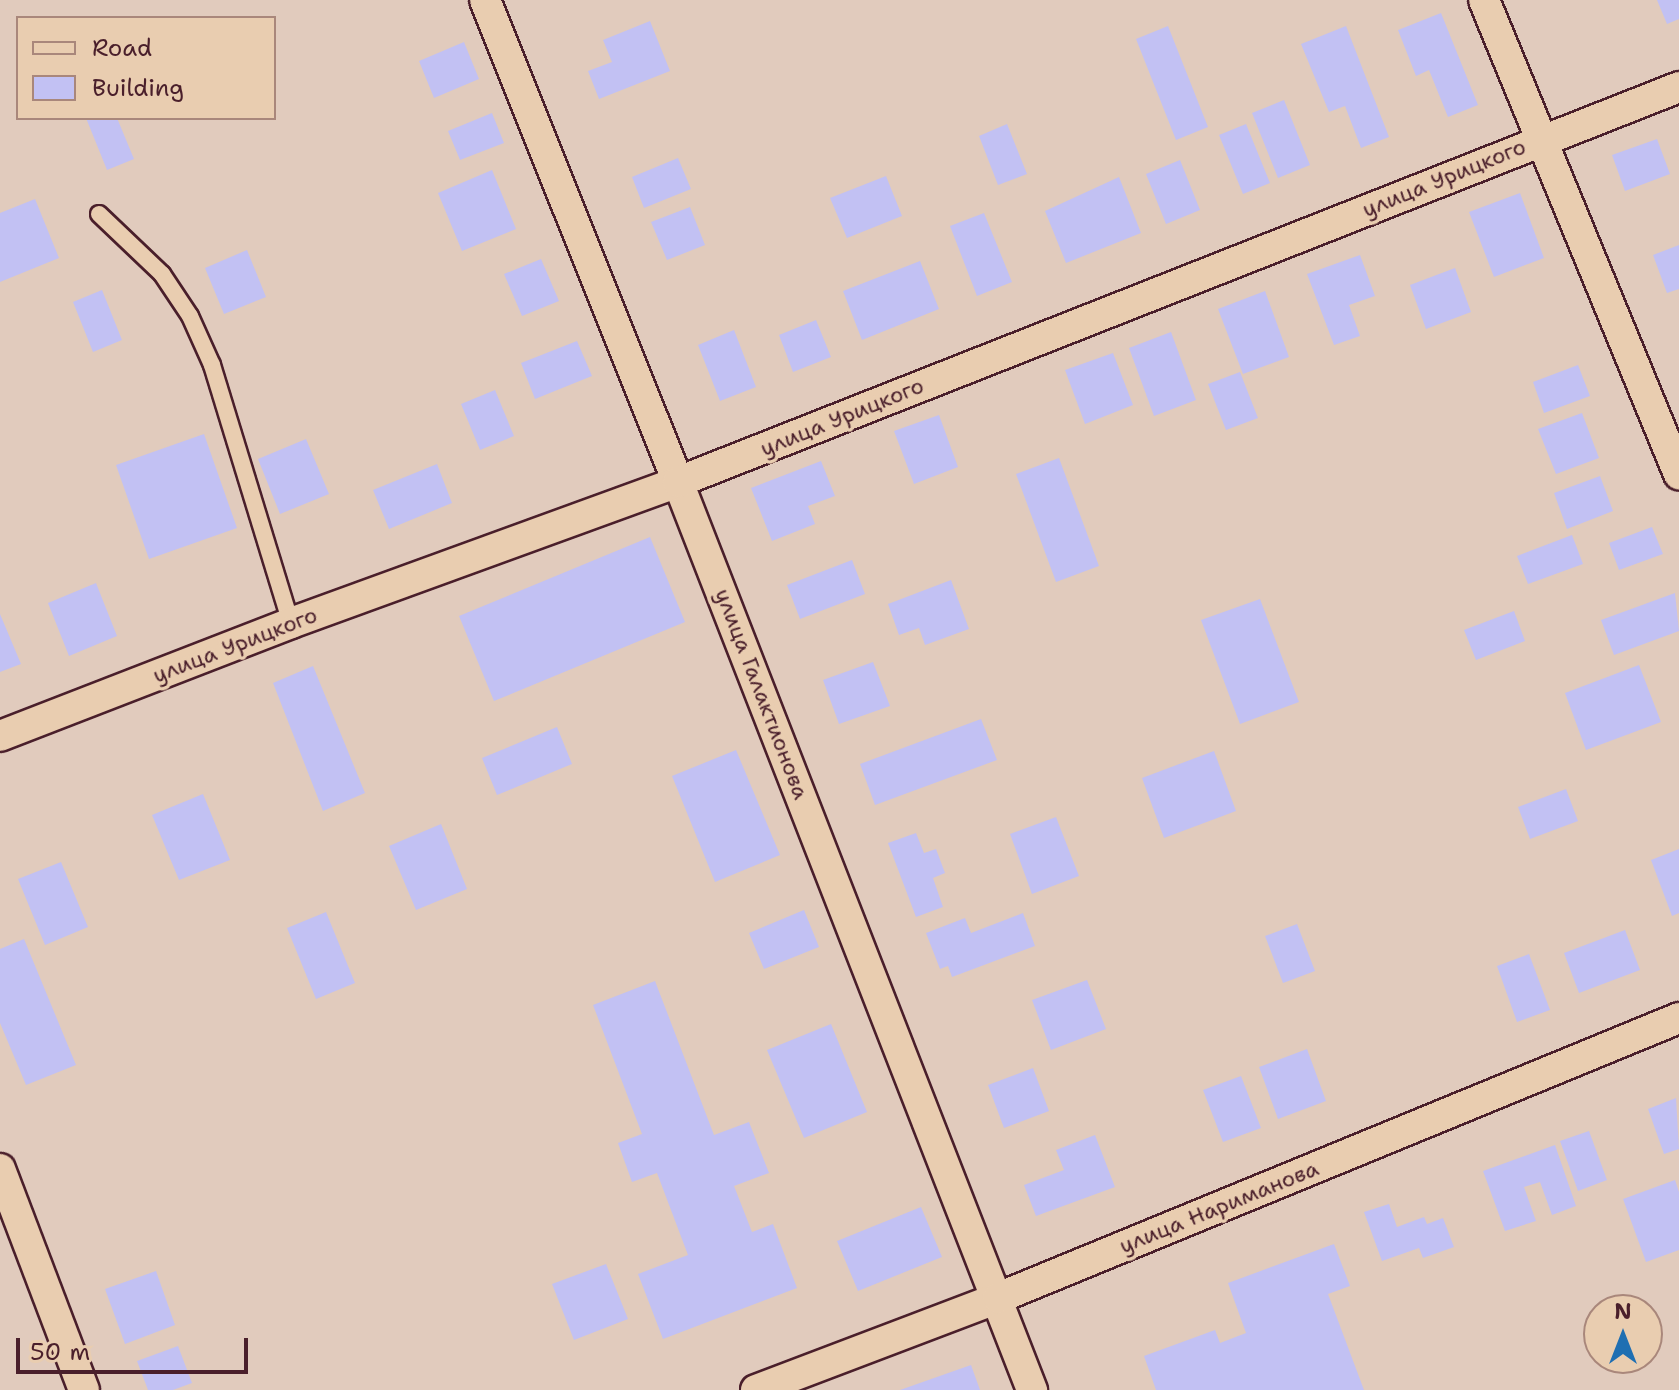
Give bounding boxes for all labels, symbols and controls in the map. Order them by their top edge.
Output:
legend [16,16,276,120]
text: Road [92,32,152,64]
text: Building [92,72,184,104]
street label: улица Урицкого [1358,133,1530,223]
street label: улица Урицкого [756,372,928,462]
street label: улица Галактионова [710,585,814,803]
street label: улица Урицкого [149,602,321,688]
street label: улица Нариманова [1116,1155,1322,1259]
north arrow [1583,1294,1663,1374]
text: N [1614,1297,1632,1326]
scale bar [20,1322,252,1372]
text: 50 m [30,1336,90,1368]

